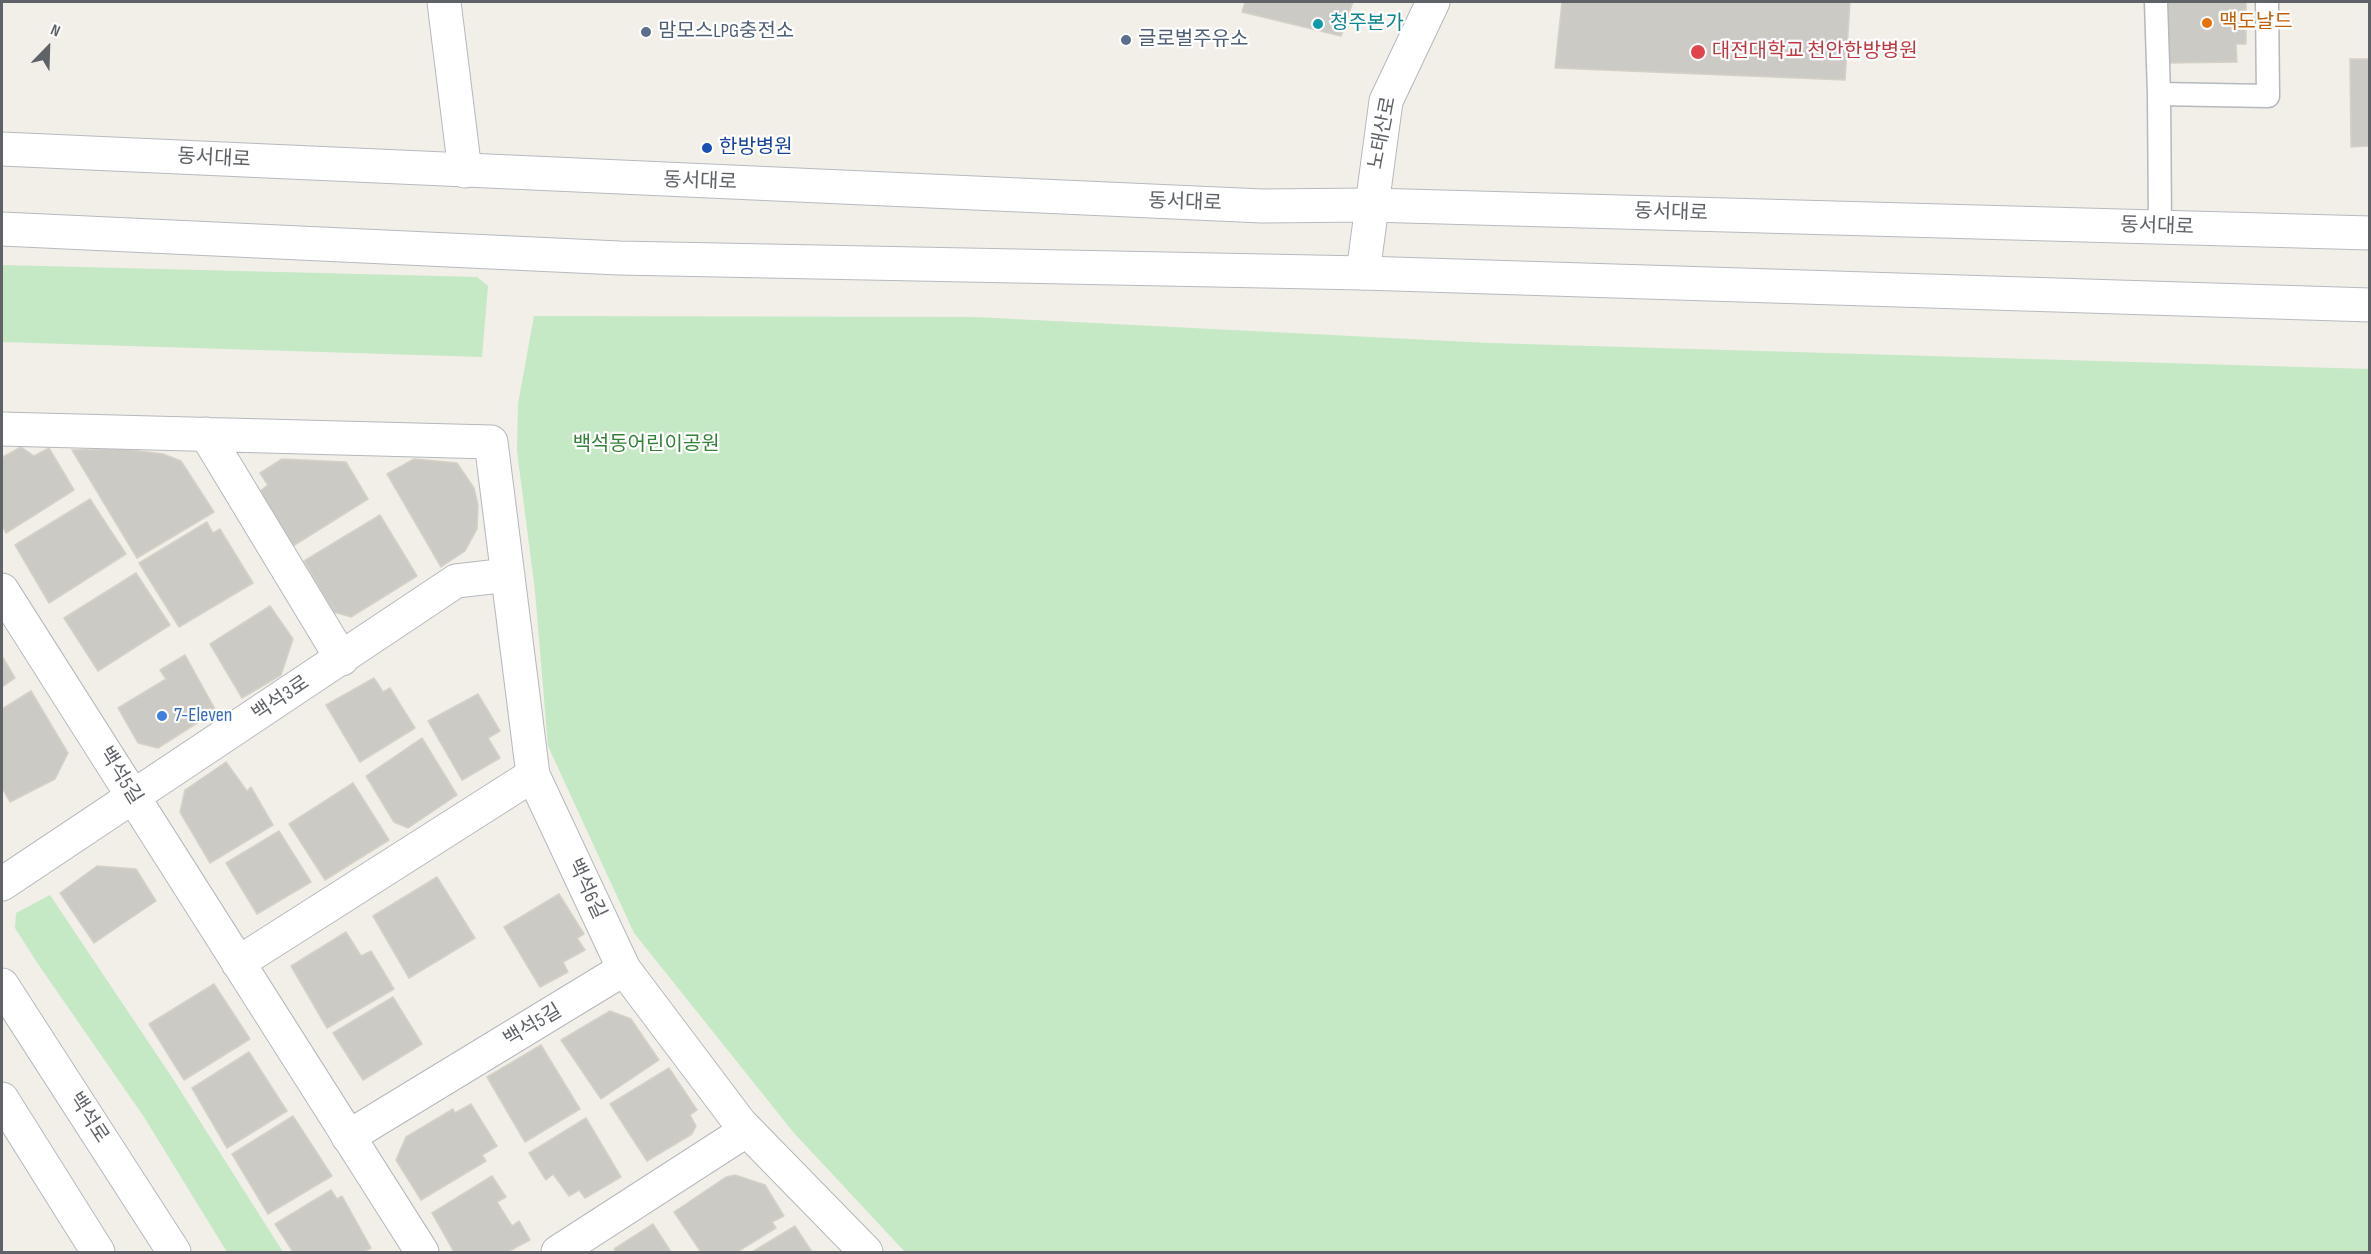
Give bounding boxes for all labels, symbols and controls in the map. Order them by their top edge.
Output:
place label: 맥도날드 [2219,11,2293,35]
place label: 청주본가 [1330,12,1404,36]
marker: 맥도날드 [2200,16,2214,30]
marker: 청주본가 [1311,17,1325,31]
north arrow [18,18,78,78]
place label: 맘모스LPG충전소 [658,20,794,44]
text: N [48,21,63,41]
marker: 맘모스LPG충전소 [639,25,653,39]
place label: 글로벌주유소 [1138,28,1248,52]
marker: 글로벌주유소 [1119,33,1133,47]
place label: 대전대학교 천안한방병원 [1712,40,1918,64]
marker: 대전대학교 천안한방병원 [1689,43,1707,61]
street label: 노태산로 [1364,95,1402,171]
place label: 한방병원 [719,136,793,160]
marker: 한방병원 [700,141,714,155]
street label: 동서대로 [177,145,251,173]
street label: 동서대로 [663,169,737,195]
street label: 동서대로 [1148,190,1222,216]
street label: 동서대로 [1634,200,1708,226]
street label: 동서대로 [2120,214,2194,240]
park label: 백석동어린이공원 [572,433,720,457]
street label: 백석3로 [248,671,314,727]
place label: 7-Eleven [174,704,232,728]
marker: 7-Eleven [155,709,169,723]
street label: 백석5길 [93,743,147,809]
street label: 백석6길 [562,855,610,923]
street label: 백석5길 [500,999,566,1053]
street label: 백석로 [63,1088,113,1148]

